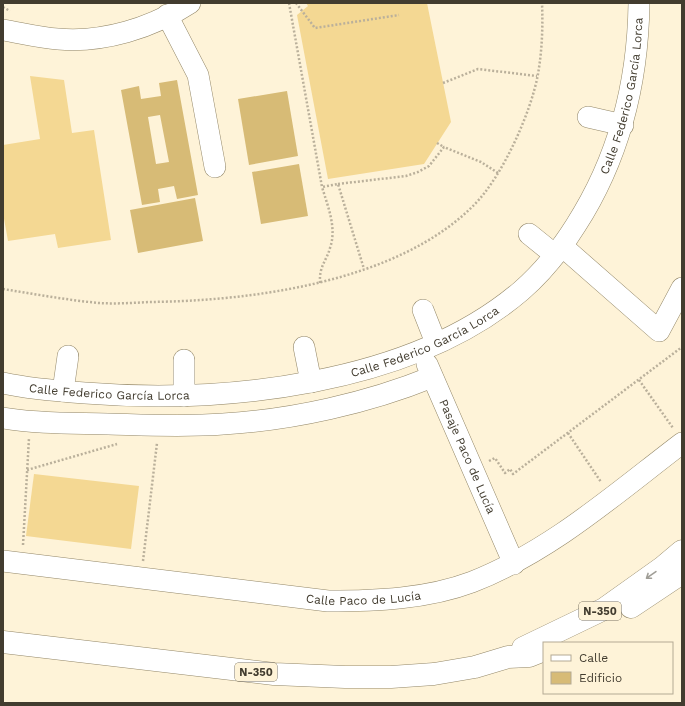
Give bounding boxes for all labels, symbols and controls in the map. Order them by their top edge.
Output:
street label: Calle Federico García Lorca [597,17,646,176]
street label: Calle Federico García Lorca [349,303,502,380]
street label: Calle Federico García Lorca [28,381,190,403]
street label: Pasaje Paco de Lucía [436,397,498,516]
one-way arrow [646,571,657,579]
street label: Calle Paco de Lucía [305,588,422,608]
road number: N-350 [579,602,621,620]
legend [543,642,673,694]
text: Calle [579,651,608,665]
road number: N-350 [235,663,277,681]
text: Edificio [579,671,622,685]

